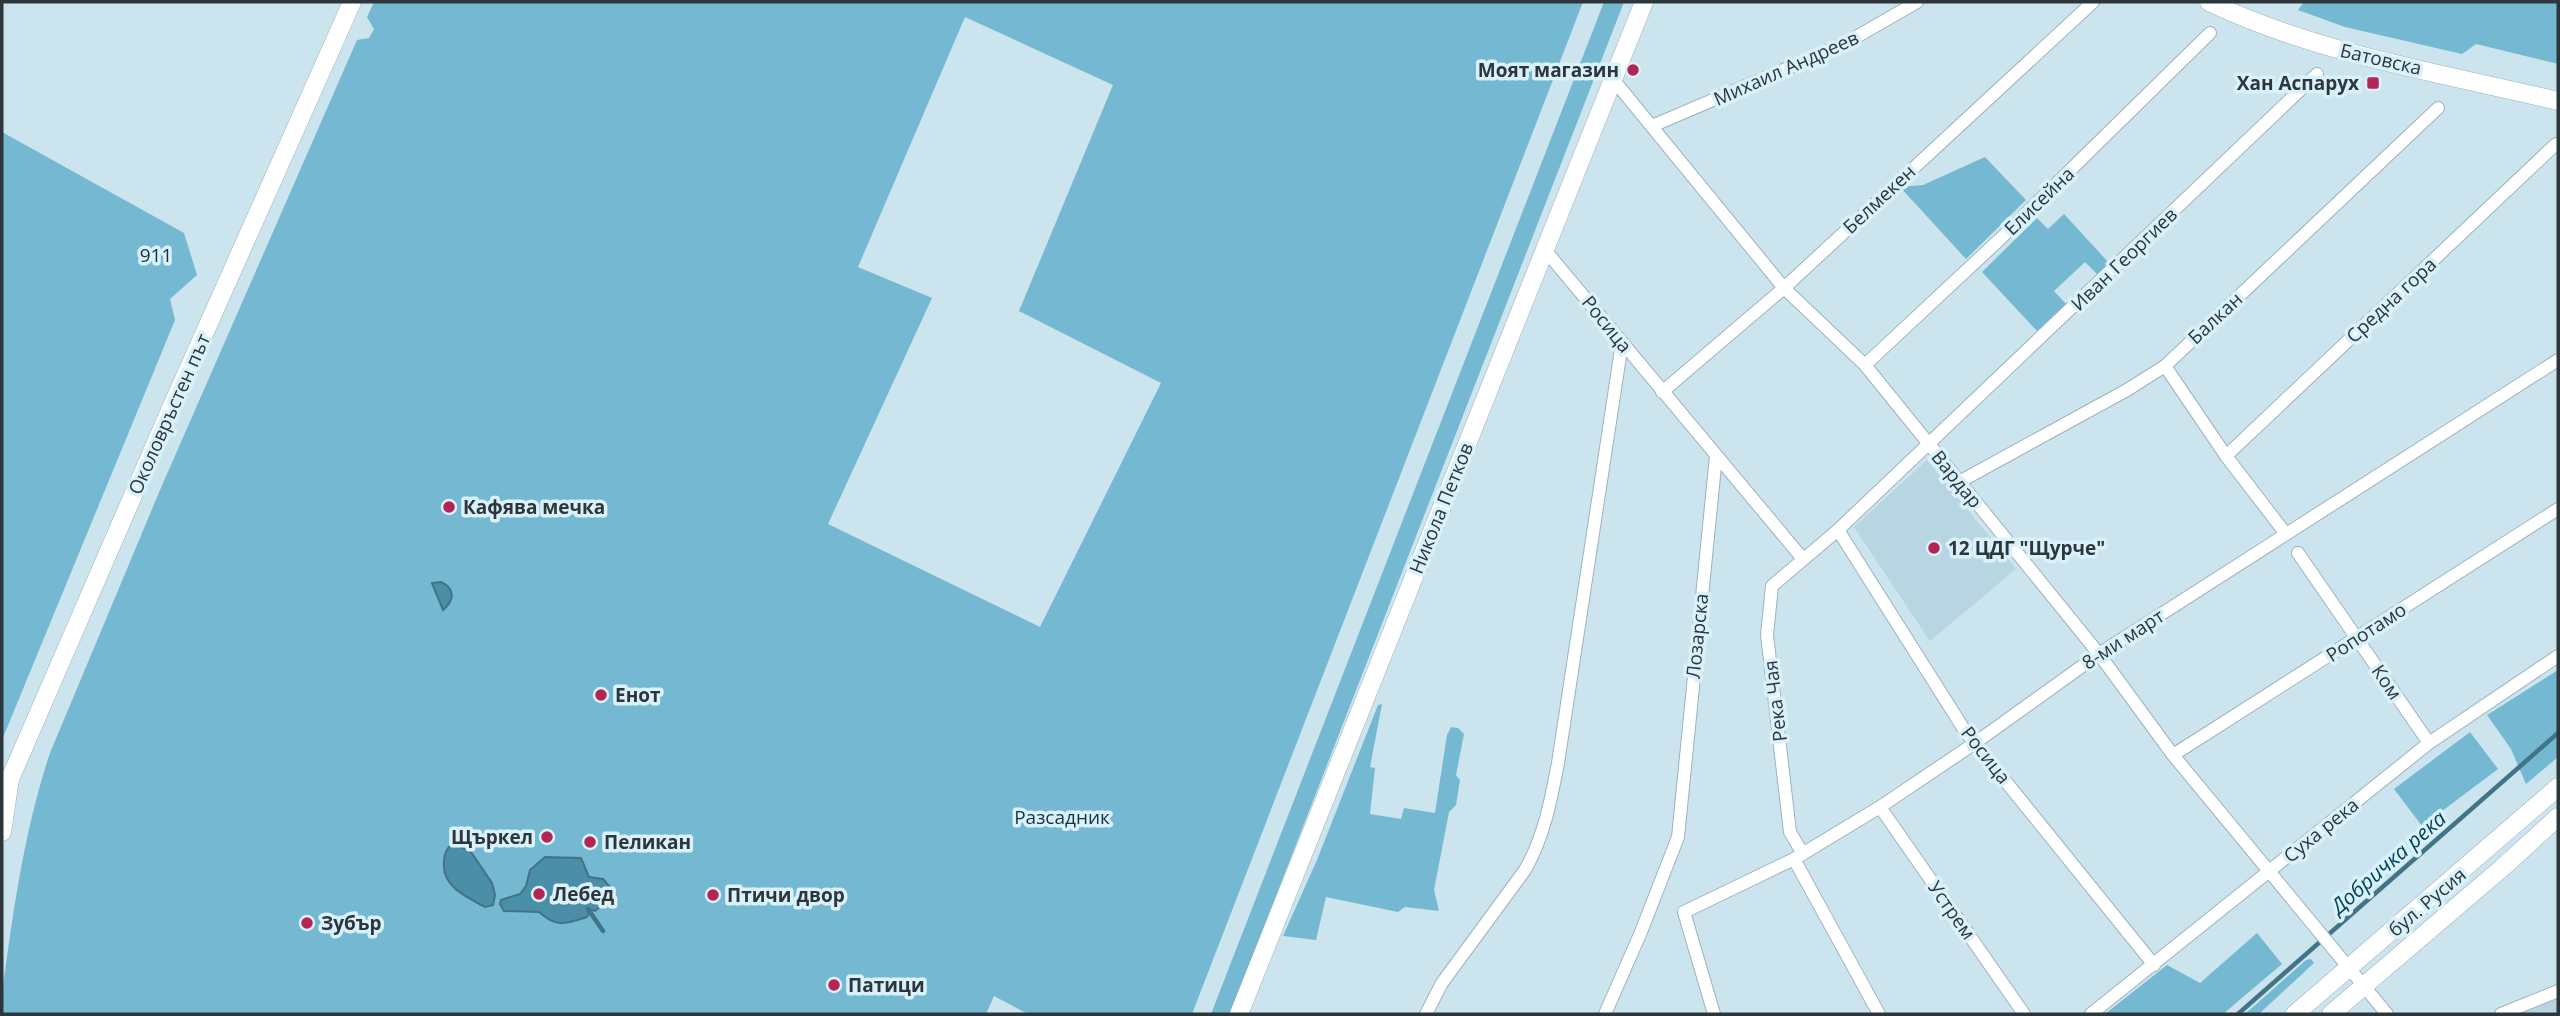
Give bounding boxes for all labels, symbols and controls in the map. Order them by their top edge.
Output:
street label: Михаил Андреев [1709,24,1863,112]
street label: Батовска [2338,37,2424,81]
place label: Моят магазин [1478,57,1619,83]
marker: Моят магазин [1625,62,1641,78]
place label: Хан Аспарух [2237,70,2359,96]
marker: Хан Аспарух [2365,75,2381,91]
street label: Белмекен [1837,159,1921,239]
street label: Елисейна [1998,161,2080,241]
street label: Иван Георгиев [2065,202,2183,316]
park label: 911 [140,242,172,268]
street label: Средна гора [2340,251,2442,349]
street label: Балкан [2182,286,2248,350]
street label: Росица [1576,290,1638,358]
street label: Околовръстен път [122,329,216,498]
street label: Никола Петков [1403,438,1479,577]
street label: Вардар [1926,445,1988,513]
place label: Кафява мечка [463,494,605,520]
marker: Кафява мечка [441,499,457,515]
place label: 12 ЦДГ "Щурче" [1948,535,2105,561]
marker: 12 ЦДГ "Щурче" [1926,540,1942,556]
street label: Лозарска [1680,592,1714,680]
street label: Ропотамо [2321,596,2411,668]
street label: 8-ми март [2077,603,2169,675]
street label: Река Чая [1757,659,1793,743]
street label: Ком [2366,659,2408,705]
place label: Енот [615,682,661,708]
marker: Енот [593,687,609,703]
street label: Росица [1955,721,2017,789]
street label: Суха река [2278,792,2364,868]
park label: Разсадник [1014,804,1110,830]
water label: Добричка река [2323,804,2452,921]
place label: Щъркел [451,824,533,850]
marker: Щъркел [539,829,555,845]
place label: Пеликан [604,829,691,855]
marker: Пеликан [582,834,598,850]
street label: бул. Русия [2383,862,2471,942]
street label: Устрем [1922,876,1982,944]
place label: Лебед [553,881,614,907]
place label: Птичи двор [727,882,845,908]
marker: Лебед [531,886,547,902]
marker: Птичи двор [705,887,721,903]
place label: Зубър [321,910,381,936]
marker: Зубър [299,915,315,931]
place label: Патици [848,972,925,998]
marker: Патици [826,977,842,993]

